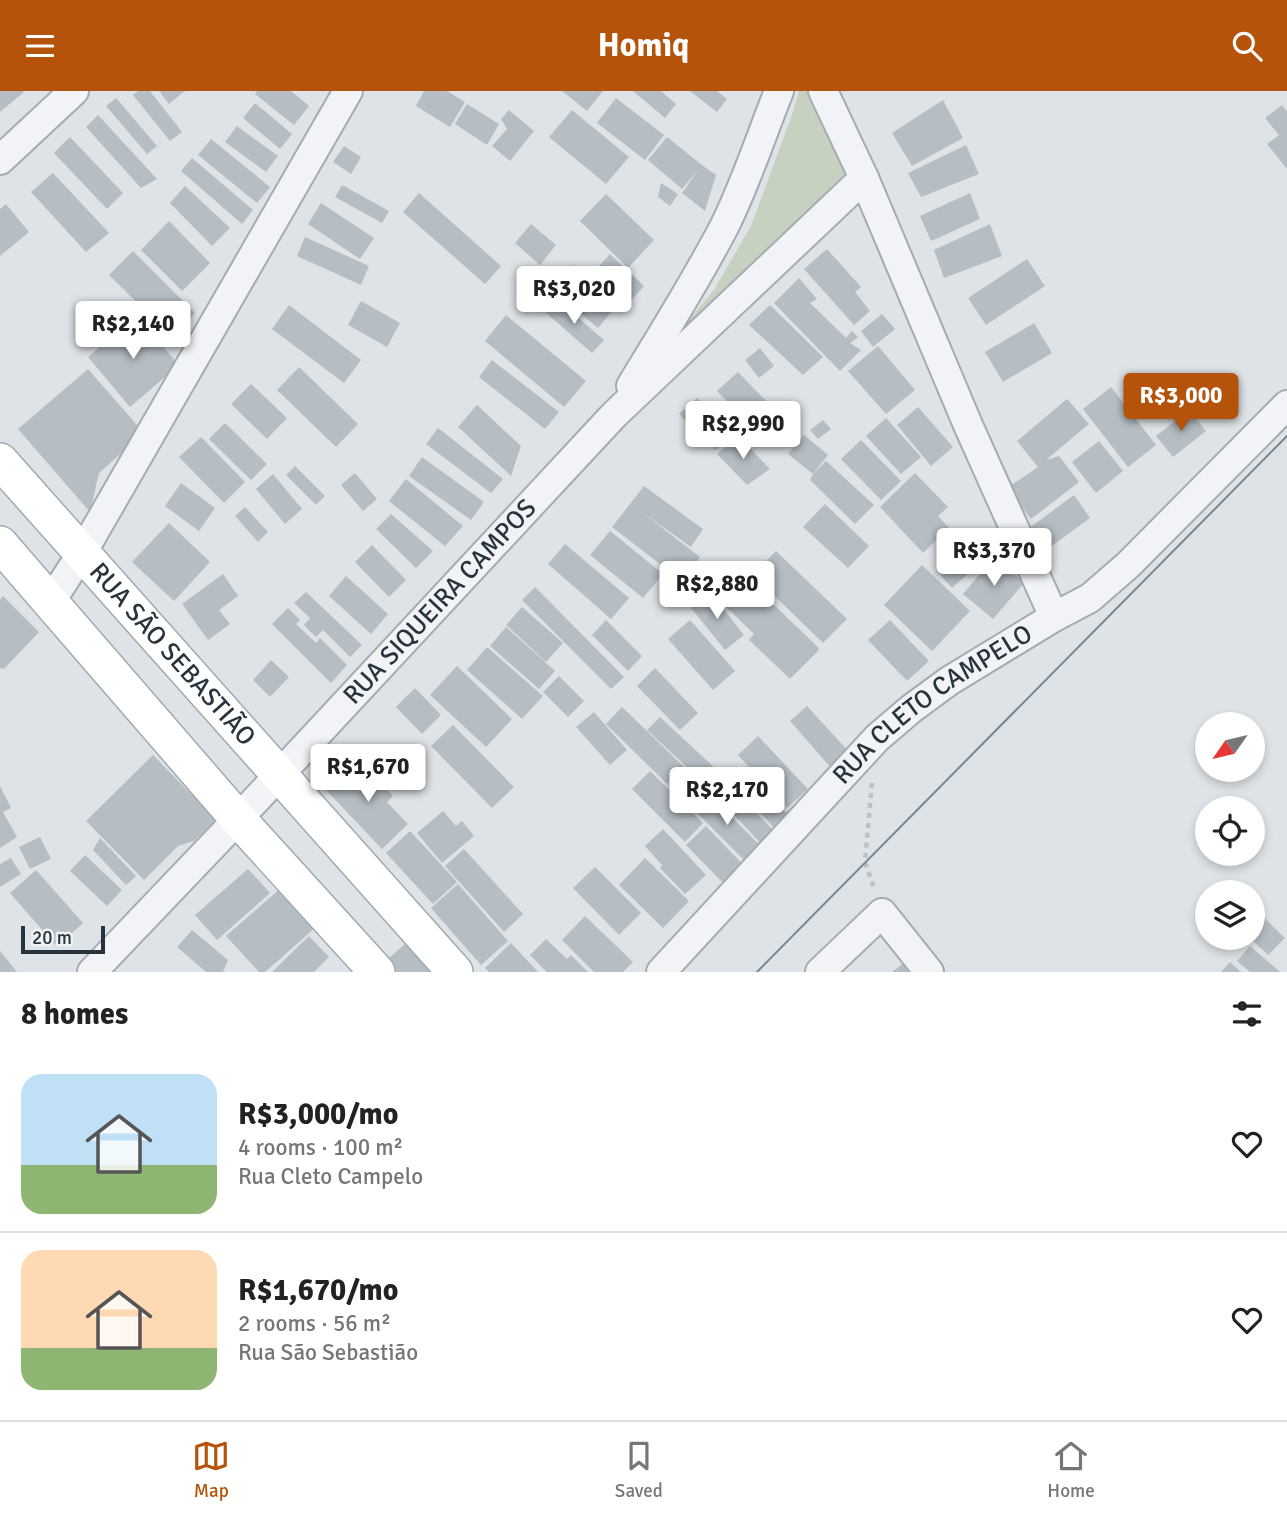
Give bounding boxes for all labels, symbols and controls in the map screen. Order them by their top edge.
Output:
text: Homiq [598,26,689,65]
icon: menu [21,27,59,65]
icon: search [1228,27,1266,65]
pin: R$3,020 [509,267,639,326]
text: R$3,020 [532,274,616,303]
pin: R$2,140 [68,301,198,361]
text: R$2,140 [91,309,175,338]
pin: R$3,000 [1116,373,1246,433]
text: R$3,000 [1139,381,1223,410]
pin: R$2,990 [678,401,808,461]
text: R$2,990 [701,409,785,438]
street label: RUA SIQUEIRA CAMPOS [337,493,543,711]
pin: R$3,370 [929,529,1059,588]
text: R$3,370 [952,536,1036,565]
street label: RUA SÃO SEBASTIÃO [82,556,262,753]
pin: R$2,880 [652,561,782,621]
text: R$2,880 [675,569,759,598]
street label: RUA CLETO CAMPELO [826,618,1038,791]
north arrow [1195,712,1265,782]
map controls [1195,712,1265,950]
pin: R$1,670 [303,745,433,804]
text: R$1,670 [326,752,410,781]
pin: R$2,170 [662,767,792,827]
text: R$2,170 [685,775,769,804]
button: locate [1195,796,1265,866]
button: layers [1195,880,1265,950]
scale bar [21,923,105,955]
text: 20 m [32,926,72,950]
icon: filters [1228,995,1266,1033]
text: 8 homes [21,996,128,1033]
text: R$3,000/mo [238,1096,398,1133]
icon: home [77,1102,161,1186]
icon: heart [1228,1125,1266,1163]
text: 4 rooms · 100 m² [238,1133,403,1162]
text: Rua Cleto Campelo [238,1162,423,1191]
text: R$1,670/mo [238,1272,398,1309]
icon: home [77,1278,161,1362]
icon: heart [1228,1301,1266,1339]
text: 2 rooms · 56 m² [238,1309,391,1338]
text: Rua São Sebastião [238,1338,418,1367]
tab: Map [192,1437,230,1503]
tab: Saved [615,1437,663,1503]
tab: Home [1047,1437,1095,1503]

